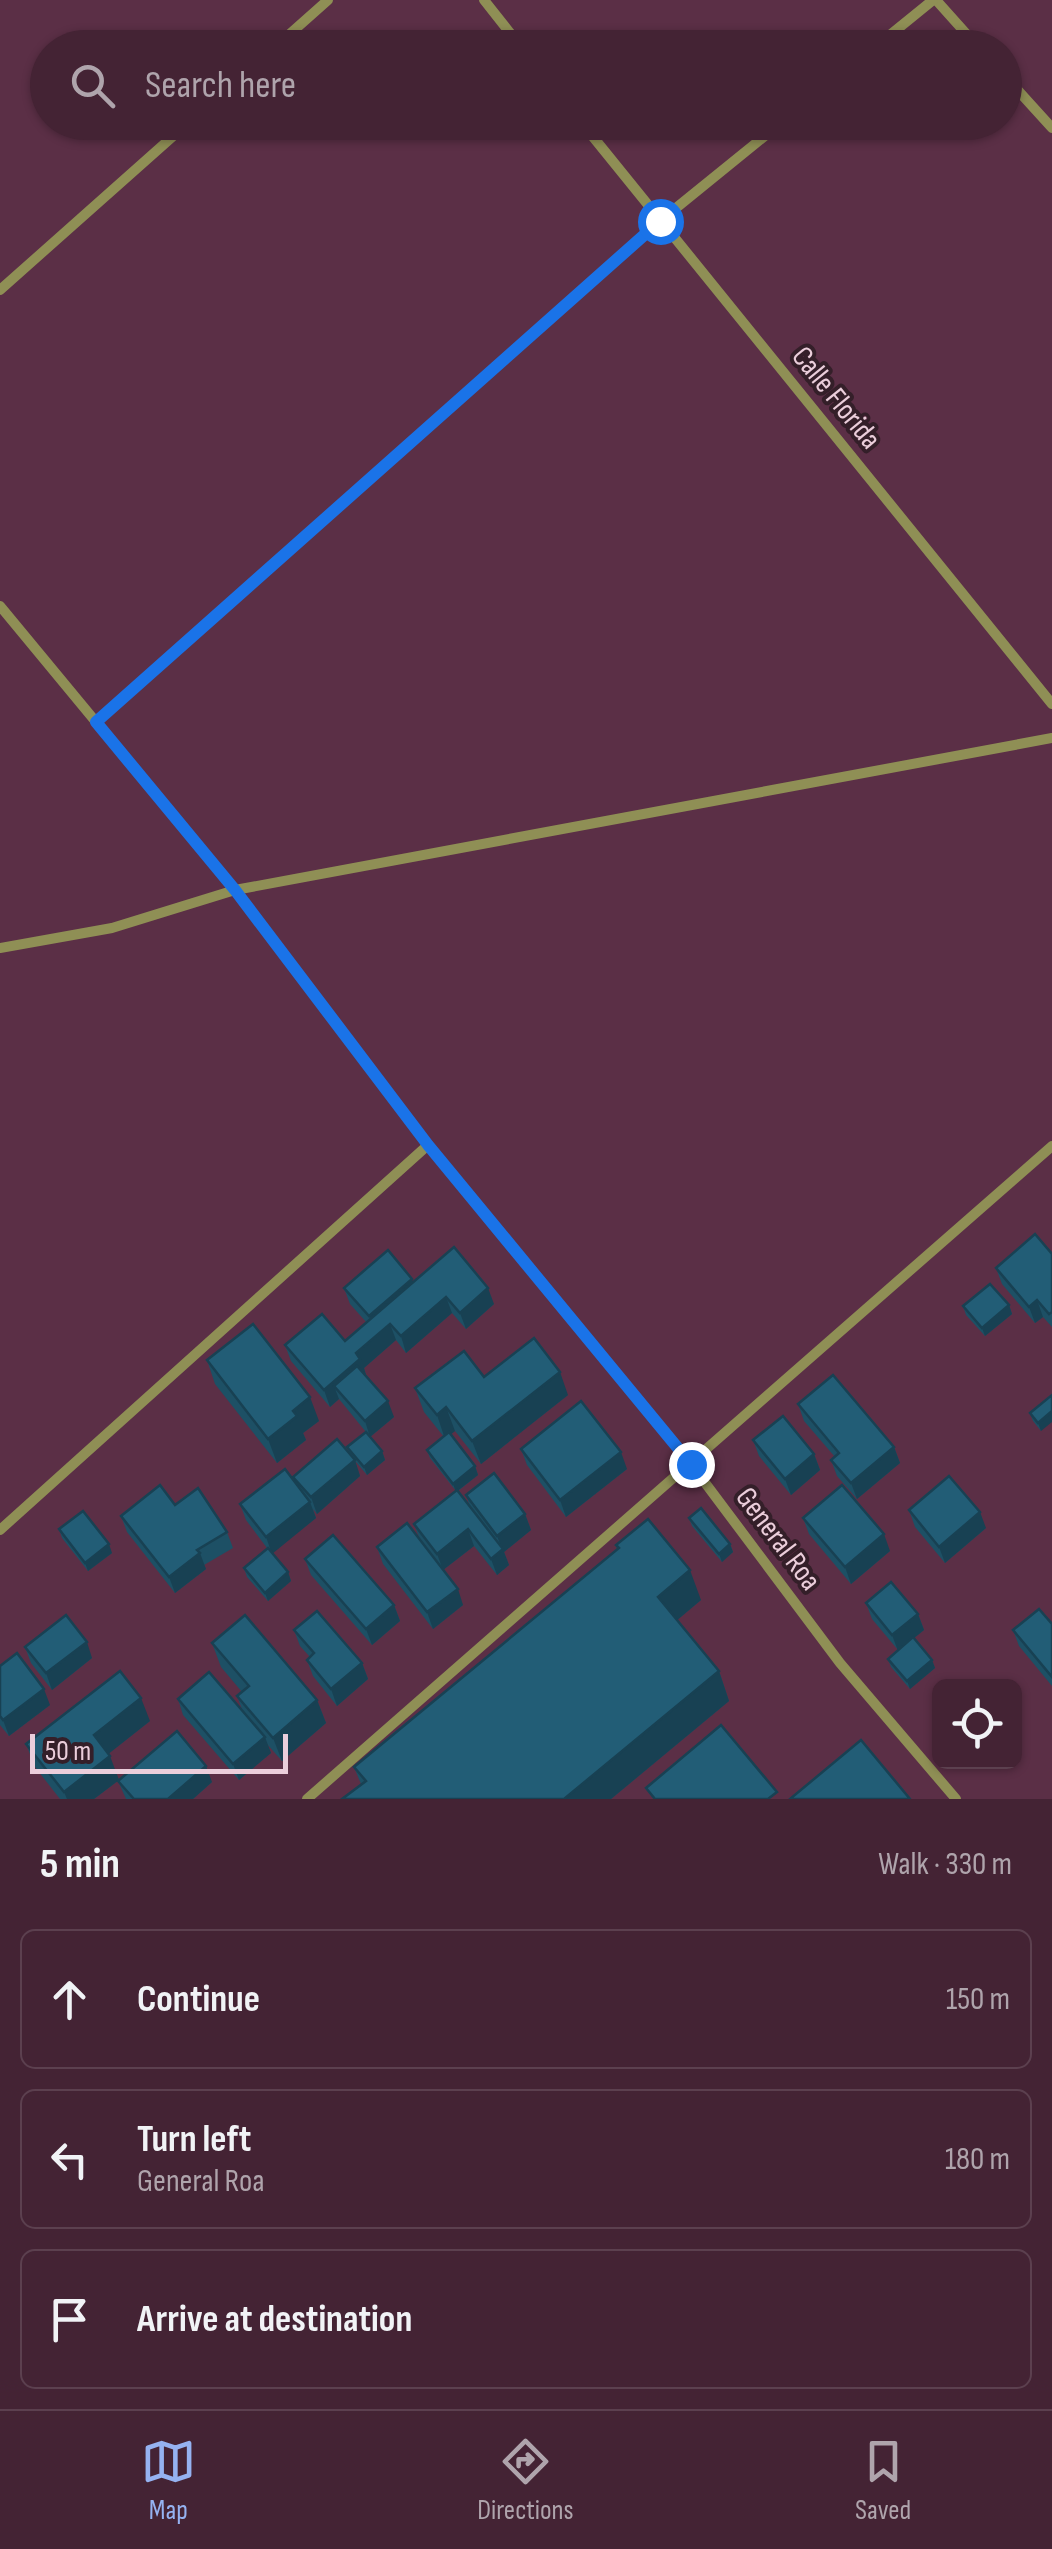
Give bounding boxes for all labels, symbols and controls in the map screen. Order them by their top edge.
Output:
search box [30,30,1022,140]
icon: search [65,58,120,113]
text: Search here [145,63,296,108]
route start [638,199,684,245]
street label: Calle Florida [784,340,888,456]
route end [669,1442,715,1488]
street label: General Roa [728,1480,828,1598]
map controls [932,1679,1022,1769]
button: locate [932,1679,1022,1769]
scale bar [30,1729,288,1774]
text: 50 m [45,1735,91,1768]
text: 5 min [40,1839,120,1890]
text: Walk · 330 m [878,1845,1012,1884]
icon: ahead [42,1972,97,2027]
text: Continue [137,1977,260,2022]
text: 150 m [946,1980,1010,2019]
text: Turn left [137,2117,251,2162]
icon: left [42,2132,97,2187]
text: 180 m [945,2140,1010,2179]
text: General Roa [137,2162,264,2201]
icon: arrive [42,2292,97,2347]
text: Arrive at destination [137,2297,412,2342]
tab: Map [141,2434,196,2527]
tab: Directions [477,2434,574,2527]
tab: Saved [855,2434,911,2527]

